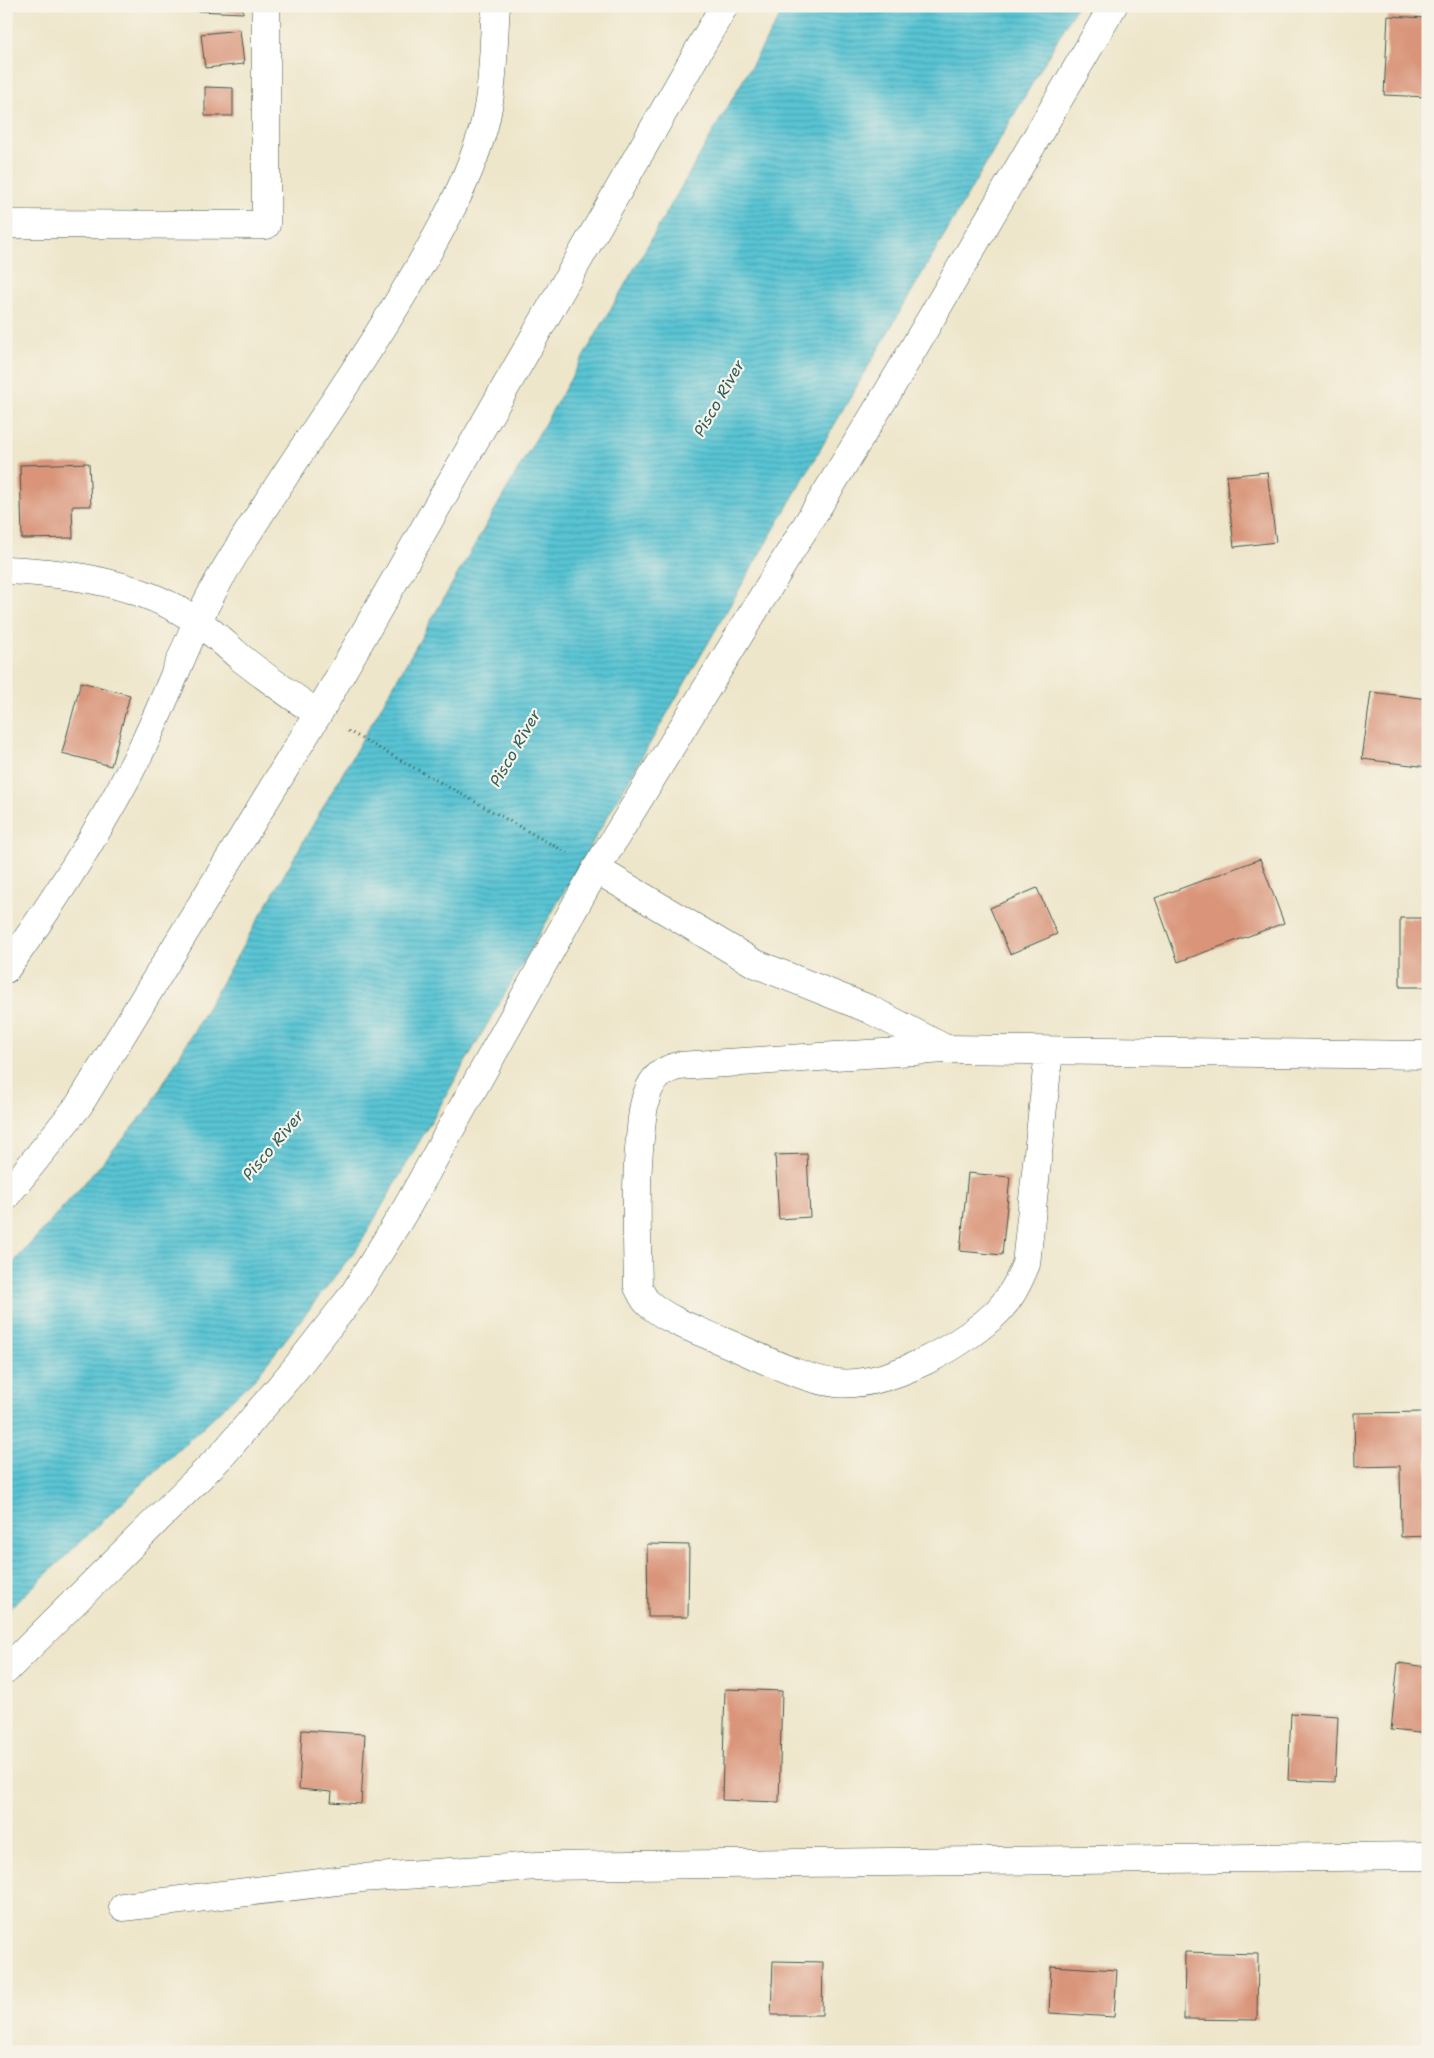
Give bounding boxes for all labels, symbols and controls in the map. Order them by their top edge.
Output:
water label: Pisco River [689,355,750,440]
water label: Pisco River [485,705,546,790]
water label: Pisco River [238,1105,309,1184]

